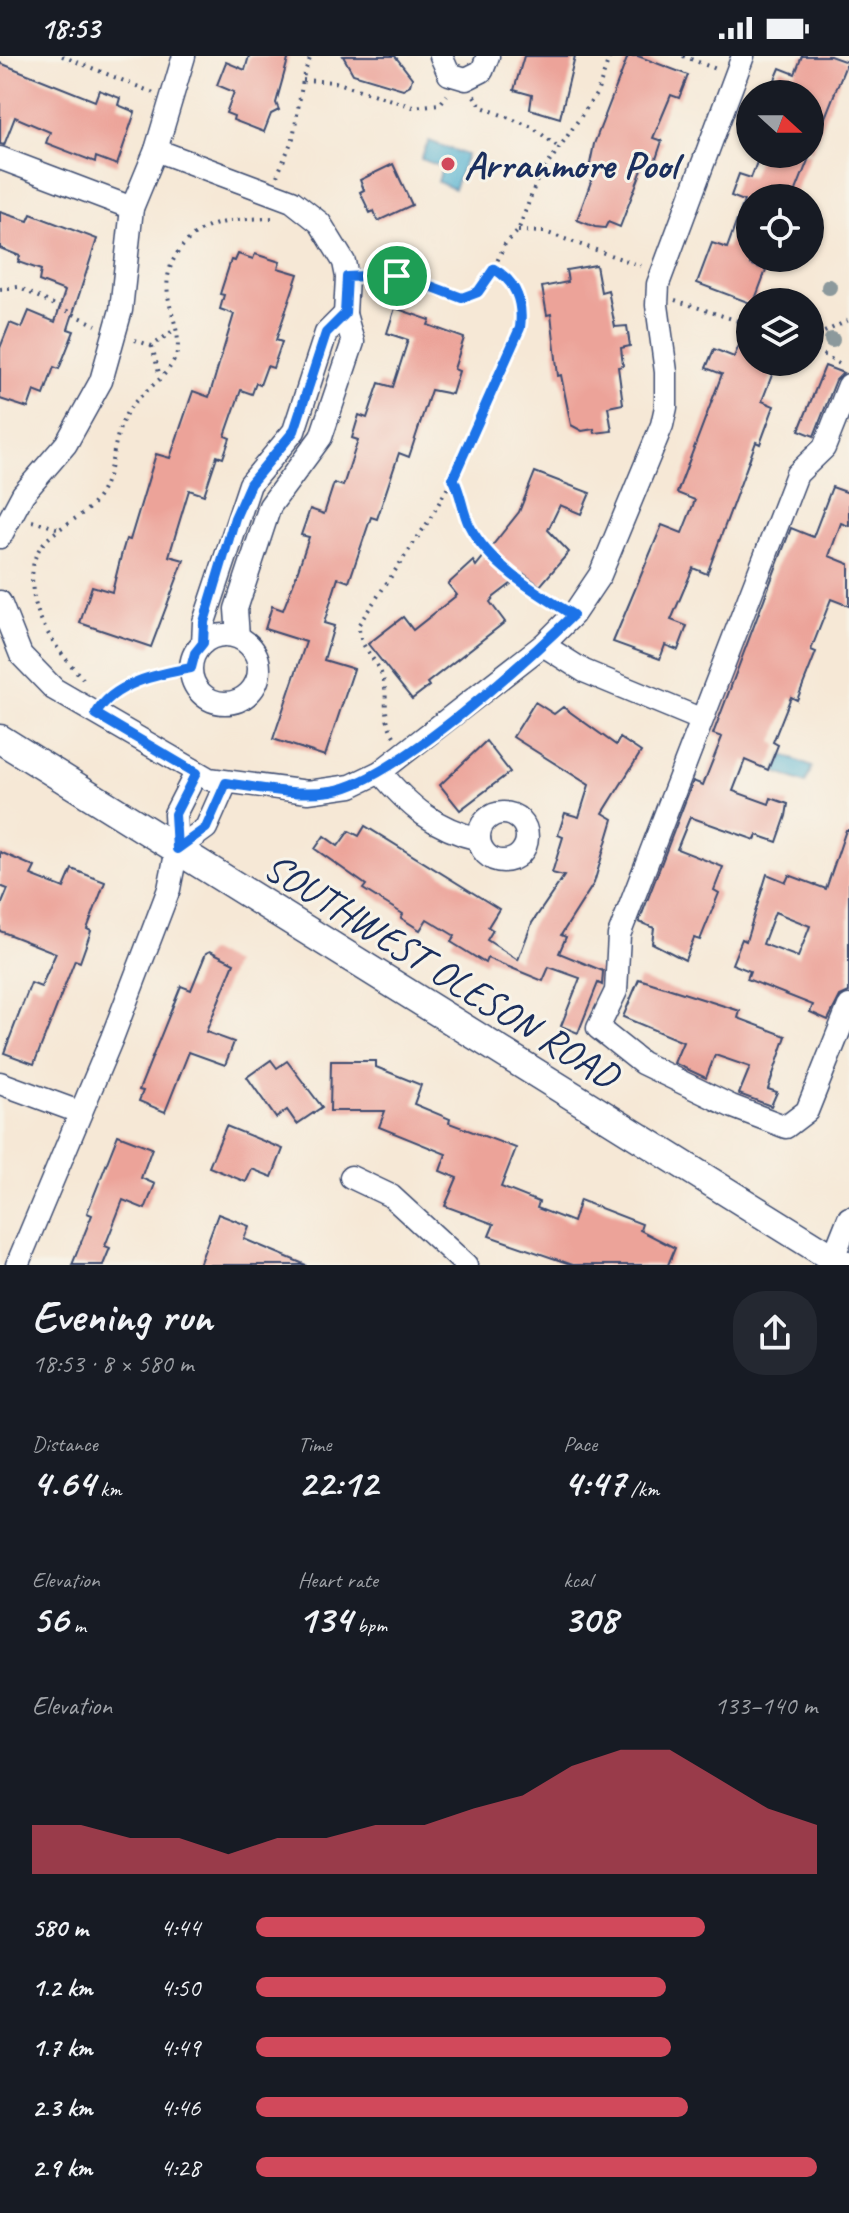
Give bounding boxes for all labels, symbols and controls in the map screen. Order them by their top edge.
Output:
text: 18:53 [40,9,99,47]
north arrow [736,80,824,168]
map controls [736,80,824,376]
place label: Arranmore Pool [464,140,684,190]
marker: Arranmore Pool [439,155,457,173]
button: locate [736,184,824,272]
pin [363,242,431,310]
icon: arrive [375,254,419,298]
button: layers [736,288,824,376]
street label: SOUTHWEST OLESON ROAD [255,841,630,1102]
text: Evening run [32,1289,212,1344]
button: share [733,1291,817,1375]
text: 18:53 · 8 × 580 m [32,1347,193,1380]
text: Distance [32,1430,98,1458]
text: Time [298,1430,331,1458]
text: Pace [563,1430,597,1458]
text: 4.64 [32,1458,95,1508]
text: 22:12 [298,1458,378,1508]
text: 4:47 [563,1458,625,1508]
text: km [95,1475,122,1503]
text: /km [625,1475,659,1503]
text: Elevation [32,1566,100,1594]
text: Heart rate [298,1566,378,1594]
text: kcal [563,1566,592,1594]
text: 56 [32,1594,68,1644]
text: 134 [298,1594,352,1644]
text: 308 [563,1594,617,1644]
text: m [68,1611,86,1639]
text: bpm [352,1611,387,1639]
text: Elevation [32,1689,112,1722]
text: 133–140 m [714,1689,817,1722]
text: 580 m [32,1911,88,1944]
text: 4:44 [160,1911,200,1944]
text: 1.2 km [32,1971,92,2004]
text: 4:50 [160,1971,200,2004]
text: 1.7 km [32,2031,92,2064]
text: 4:49 [160,2031,200,2064]
text: 2.3 km [32,2091,92,2124]
text: 4:46 [160,2091,200,2124]
text: 2.9 km [32,2151,92,2184]
text: 4:28 [160,2151,200,2184]

